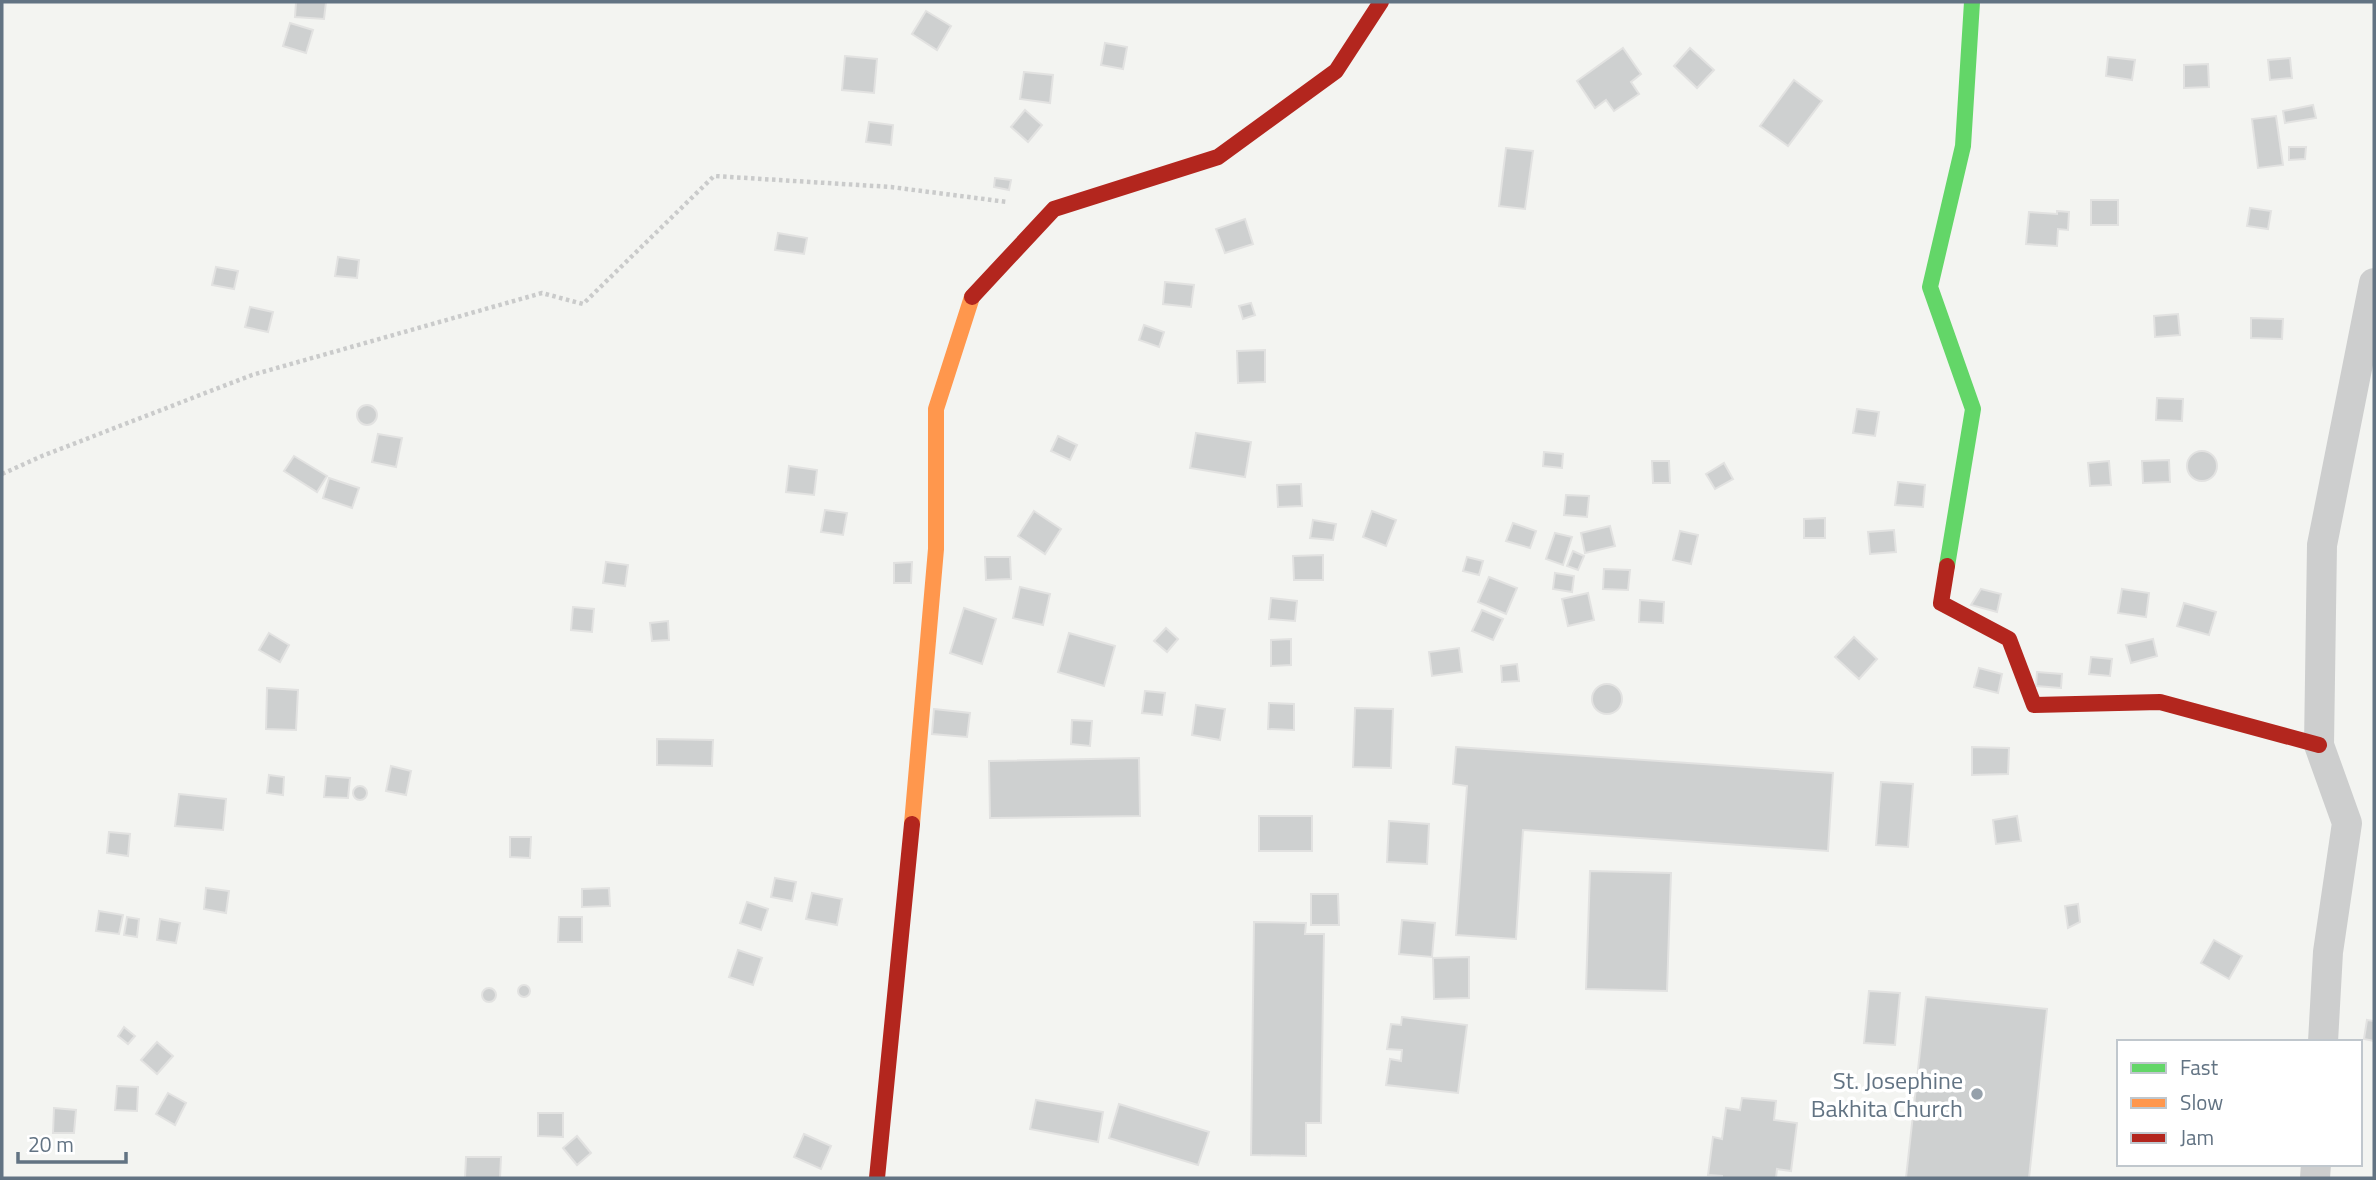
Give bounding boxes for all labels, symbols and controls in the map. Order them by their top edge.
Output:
legend [2117,1040,2362,1166]
text: Fast [2180,1051,2219,1083]
place label: St. Josephine Bakhita Church [1811,1062,1963,1126]
marker: St. Josephine Bakhita Church [1969,1086,1985,1102]
text: Slow [2180,1086,2223,1118]
scale bar [18,1120,126,1164]
text: Jam [2180,1121,2214,1153]
text: 20 m [28,1128,74,1160]

